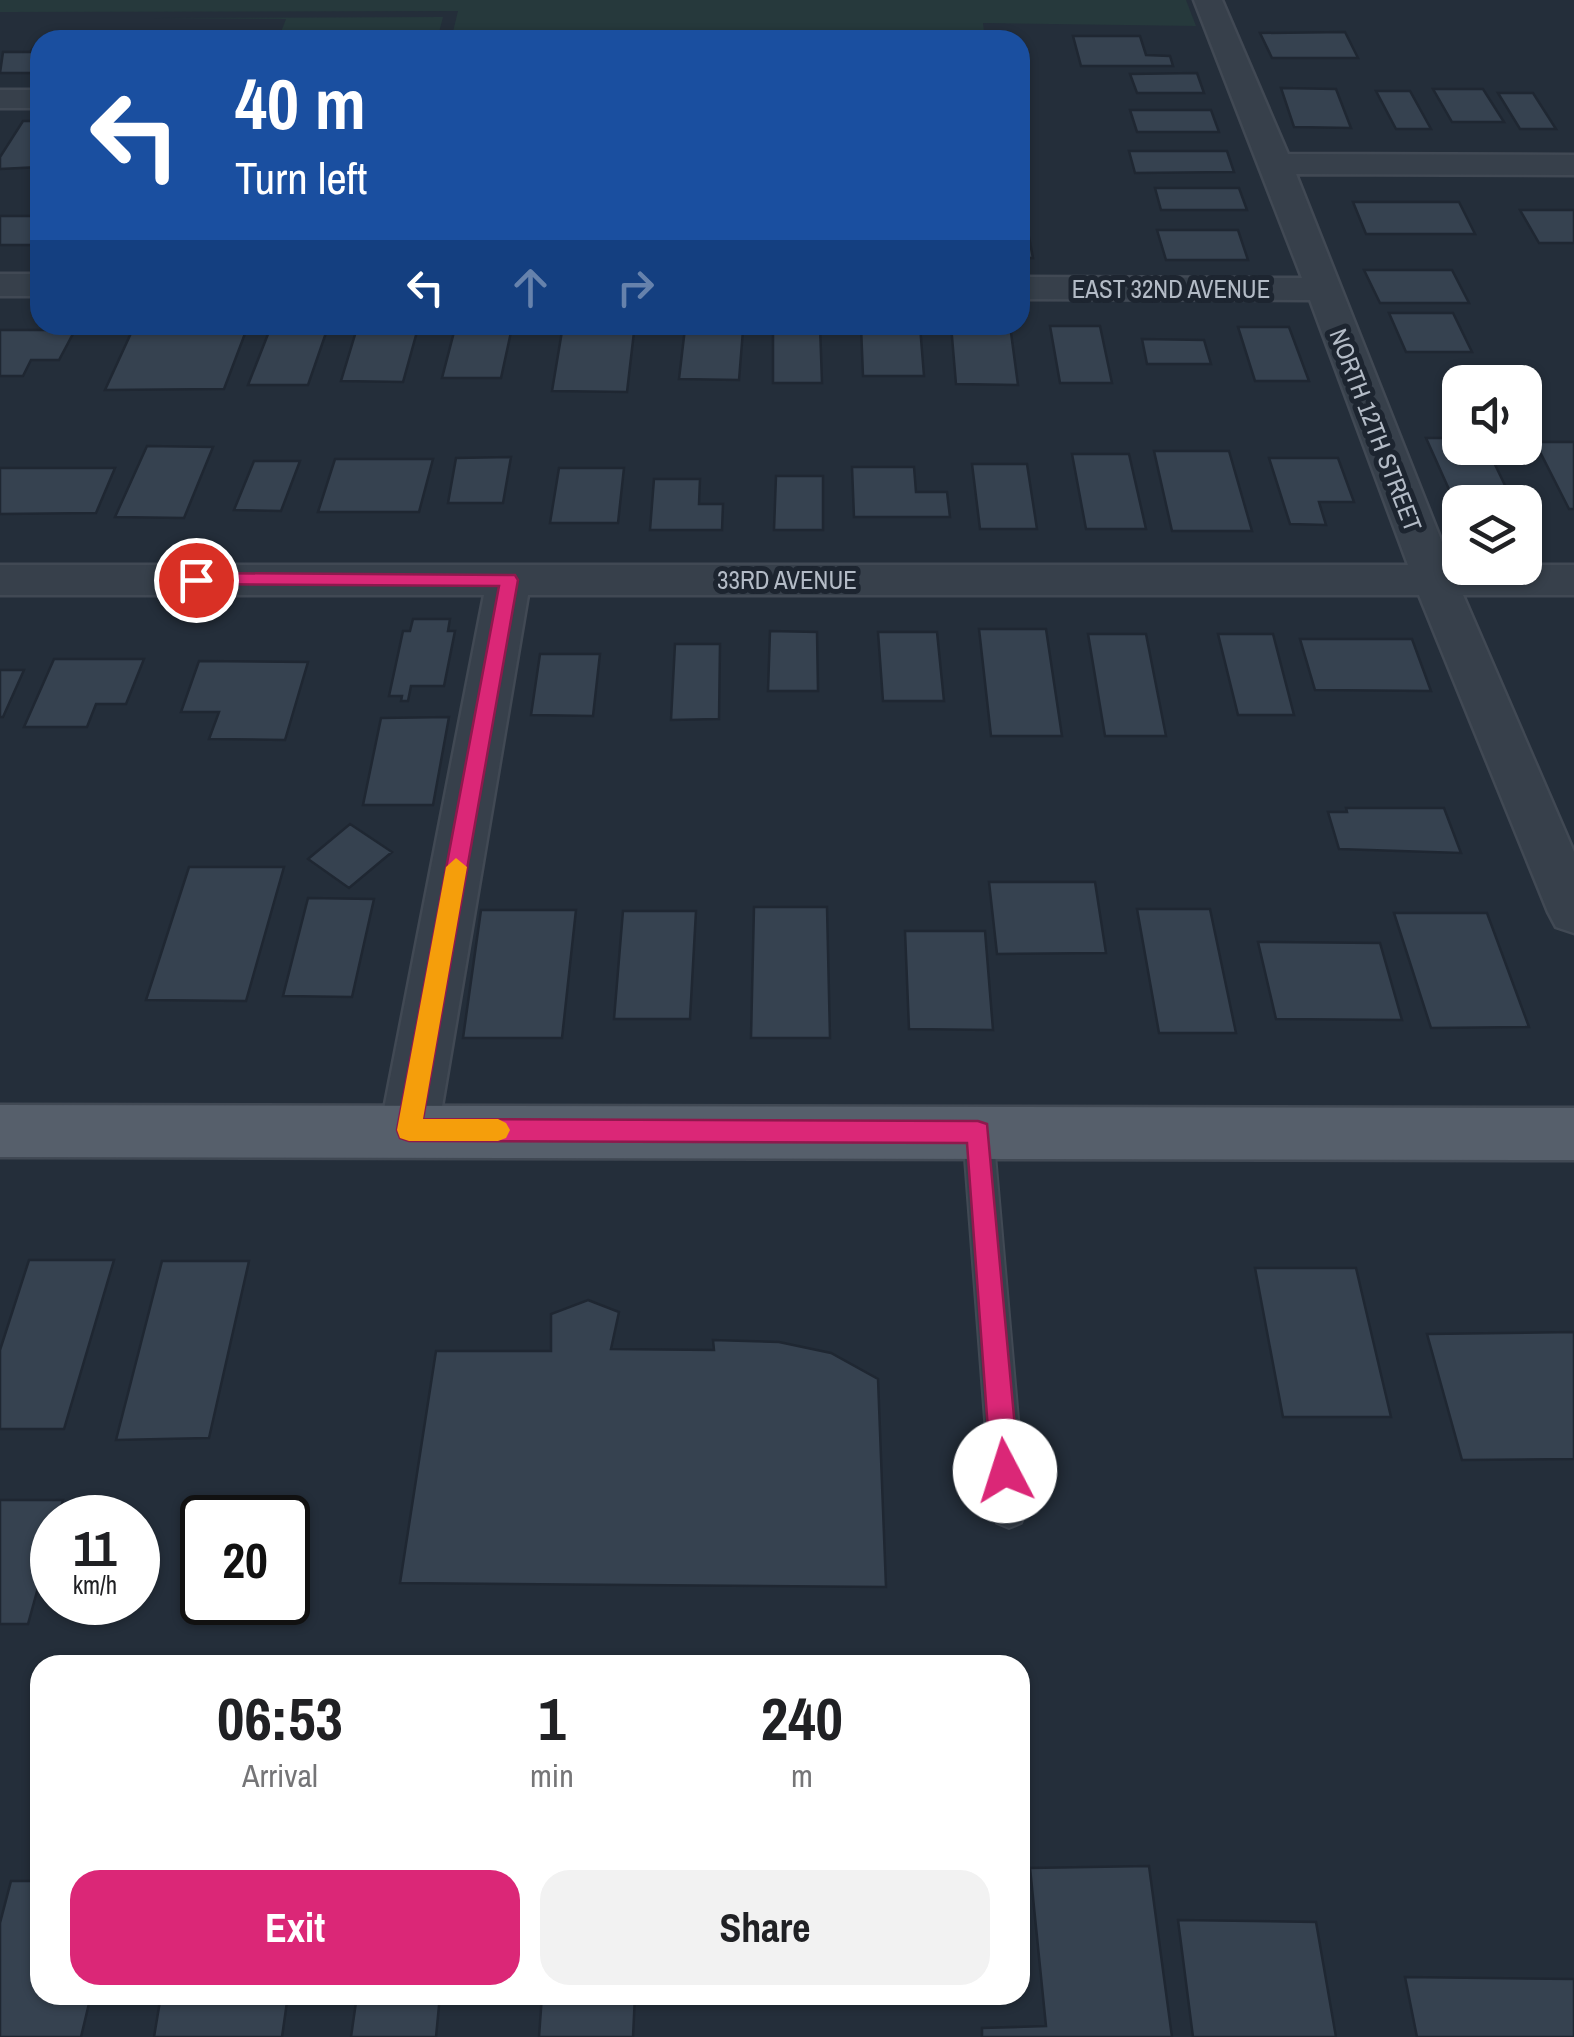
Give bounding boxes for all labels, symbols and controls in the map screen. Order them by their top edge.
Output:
text: 40 m [235,57,366,151]
icon: left [70,70,200,200]
text: Turn left [235,147,367,208]
icon: left [398,260,453,315]
icon: ahead [503,260,558,315]
icon: right [608,260,663,315]
street label: EAST 32ND AVENUE [1072,272,1270,306]
street label: NORTH 12TH STREET [1322,324,1431,537]
map controls [1442,365,1542,585]
button: sound [1442,365,1542,465]
button: layers [1442,485,1542,585]
pin [154,538,239,623]
icon: arrive [169,553,224,608]
street label: 33RD AVENUE [717,563,857,597]
position arrow [953,1419,1057,1523]
speed limit sign: 20 [180,1495,310,1625]
text: 11 [73,1514,117,1582]
text: km/h [73,1568,117,1602]
text: 06:53 [217,1678,343,1759]
text: 1 [538,1678,566,1759]
text: 240 [761,1678,843,1759]
text: Arrival [242,1754,318,1797]
text: min [530,1754,574,1797]
text: m [791,1754,813,1797]
button: Exit [70,1870,520,1985]
button: Share [540,1870,990,1985]

